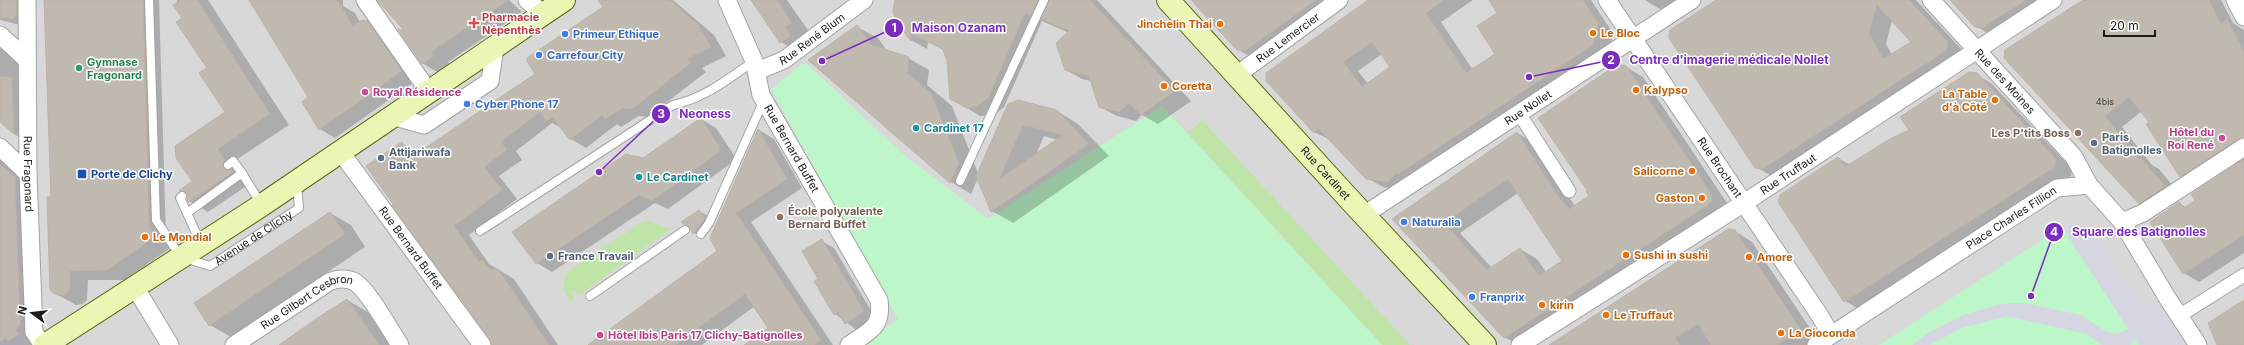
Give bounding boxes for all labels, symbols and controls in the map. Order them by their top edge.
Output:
place label: Pharmacie Népenthès [482,10,541,37]
street label: Rue René Blum [777,10,847,68]
street label: Rue Lemercier [1253,10,1322,66]
scale bar [2104,12,2155,38]
callout: Maison Ozanam [884,16,1014,40]
place label: Jinchelin Thai [1137,17,1212,31]
marker: Pharmacie Népenthès [469,18,479,28]
text: 20 m [2110,18,2139,33]
marker: Jinchelin Thai [1215,19,1225,29]
text: 1 [891,20,897,35]
text: Maison Ozanam [912,20,1006,35]
place label: Le Bloc [1601,26,1640,40]
place label: Primeur Ethique [573,27,660,41]
marker: Le Bloc [1588,28,1598,38]
marker: Primeur Ethique [560,29,570,39]
street label: Rue des Moines [1972,46,2038,117]
place label: Carrefour City [547,48,624,62]
callout: Centre d'imagerie médicale Nollet [1601,48,1836,72]
marker: Carrefour City [534,50,544,60]
text: 2 [1607,52,1615,67]
text: Centre d'imagerie médicale Nollet [1629,52,1829,67]
place label: Gymnase Fragonard [87,55,142,82]
marker: Gymnase Fragonard [74,63,84,73]
place label: Coretta [1172,79,1212,93]
marker: Coretta [1159,81,1169,91]
place label: Kalypso [1644,83,1688,97]
place label: Royal Résidence [373,85,462,99]
marker: Kalypso [1631,85,1641,95]
marker: Royal Résidence [360,87,370,97]
street label: Rue Nollet [1502,87,1554,128]
place label: La Table d'à Côté [1942,87,1987,114]
marker: La Table d'à Côté [1990,95,2000,105]
house number: 4bis [2096,96,2114,107]
place label: Cyber Phone 17 [475,97,558,111]
marker: Cyber Phone 17 [462,99,472,109]
callout: Neoness [651,102,739,126]
street label: Rue Bernard Buffet [761,102,823,195]
text: 3 [657,106,665,121]
text: Neoness [679,106,731,121]
place label: Cardinet 17 [924,121,984,135]
marker: Cardinet 17 [911,123,921,133]
place label: Hôtel du Roi René [2168,125,2214,152]
place label: Les P'tits Boss [1992,126,2070,140]
marker: Les P'tits Boss [2073,128,2083,138]
place label: Paris Batignolles [2102,130,2162,157]
marker: Hôtel du Roi René [2217,133,2227,143]
street label: Rue Brochant [1695,135,1745,201]
street label: Rue Fragonard [21,136,36,212]
marker: Paris Batignolles [2089,138,2099,148]
street label: Rue Cardinet [1298,143,1354,203]
place label: Attijariwafa Bank [389,145,451,172]
street label: Rue Truffaut [1757,150,1819,197]
marker: Attijariwafa Bank [376,153,386,163]
place label: Salicorne [1633,164,1684,178]
marker: Salicorne [1687,166,1697,176]
place label: Porte de Clichy [91,167,173,181]
marker: Porte de Clichy [76,168,88,180]
place label: Le Cardinet [647,170,708,184]
marker: Le Cardinet [634,172,644,182]
street label: Place Charles Fillion [1963,183,2059,252]
place label: Gaston [1656,191,1694,205]
marker: Gaston [1697,193,1707,203]
street label: Rue Bernard Buffet [376,204,446,292]
place label: École polyvalente Bernard Buffet [788,204,884,231]
street label: Avenue de Clichy [212,207,295,268]
marker: École polyvalente Bernard Buffet [775,212,785,222]
place label: Naturalia [1412,215,1461,229]
marker: Naturalia [1399,217,1409,227]
callout: Square des Batignolles [2044,220,2214,244]
text: 4 [2050,224,2058,239]
text: Square des Batignolles [2072,224,2206,239]
place label: Le Mondial [153,230,212,244]
marker: Le Mondial [140,232,150,242]
place label: Sushi in sushi [1634,248,1708,262]
place label: France Travail [558,249,634,263]
marker: Sushi in sushi [1621,250,1631,260]
place label: Amore [1757,250,1793,264]
marker: France Travail [545,251,555,261]
marker: Amore [1744,252,1754,262]
street label: Rue Gilbert Cesbron [258,272,355,332]
place label: Franprix [1480,290,1525,304]
marker: Franprix [1467,292,1477,302]
north arrow [12,293,52,333]
place label: kirin [1550,298,1574,312]
marker: kirin [1537,300,1547,310]
text: N [14,305,30,316]
place label: Le Truffaut [1614,308,1673,322]
marker: Le Truffaut [1601,310,1611,320]
place label: La Gioconda [1789,326,1856,340]
place label: Hôtel Ibis Paris 17 Clichy-Batignolles [608,328,803,342]
marker: La Gioconda [1776,328,1786,338]
marker: Hôtel Ibis Paris 17 Clichy-Batignolles [595,330,605,340]

